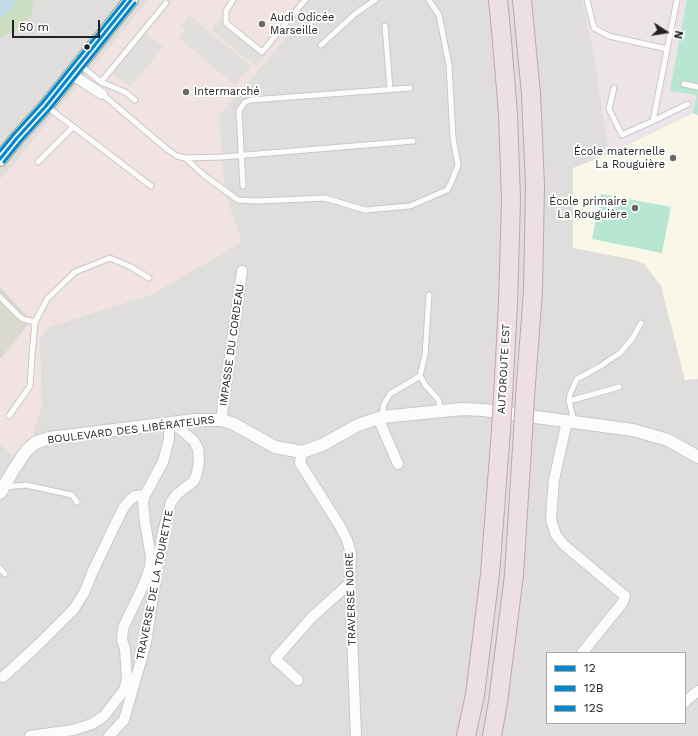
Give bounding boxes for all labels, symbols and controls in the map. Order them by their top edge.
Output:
place label: Audi Odicée Marseille [270,11,334,37]
scale bar [14,12,102,38]
north arrow [646,12,686,52]
marker: Audi Odicée Marseille [257,19,267,29]
text: 50 m [19,20,49,34]
text: N [671,29,685,40]
unlabelled marker [82,42,92,52]
place label: Intermarché [194,85,260,99]
marker: Intermarché [181,87,191,97]
place label: École maternelle La Rouguière [574,145,665,171]
marker: École maternelle La Rouguière [668,153,678,163]
place label: École primaire La Rouguière [549,195,627,221]
marker: École primaire La Rouguière [630,203,640,213]
street label: IMPASSE DU CORDEAU [217,283,247,407]
street label: AUTOROUTE EST [495,323,513,415]
street label: BOULEVARD DES LIBÉRATEURS [46,413,216,447]
street label: TRAVERSE DE LA TOURETTE [134,509,176,661]
street label: TRAVERSE NOIRE [343,552,359,646]
legend [546,652,686,724]
text: 12 [584,661,596,675]
text: 12B [584,681,604,695]
text: 12S [584,701,603,715]

